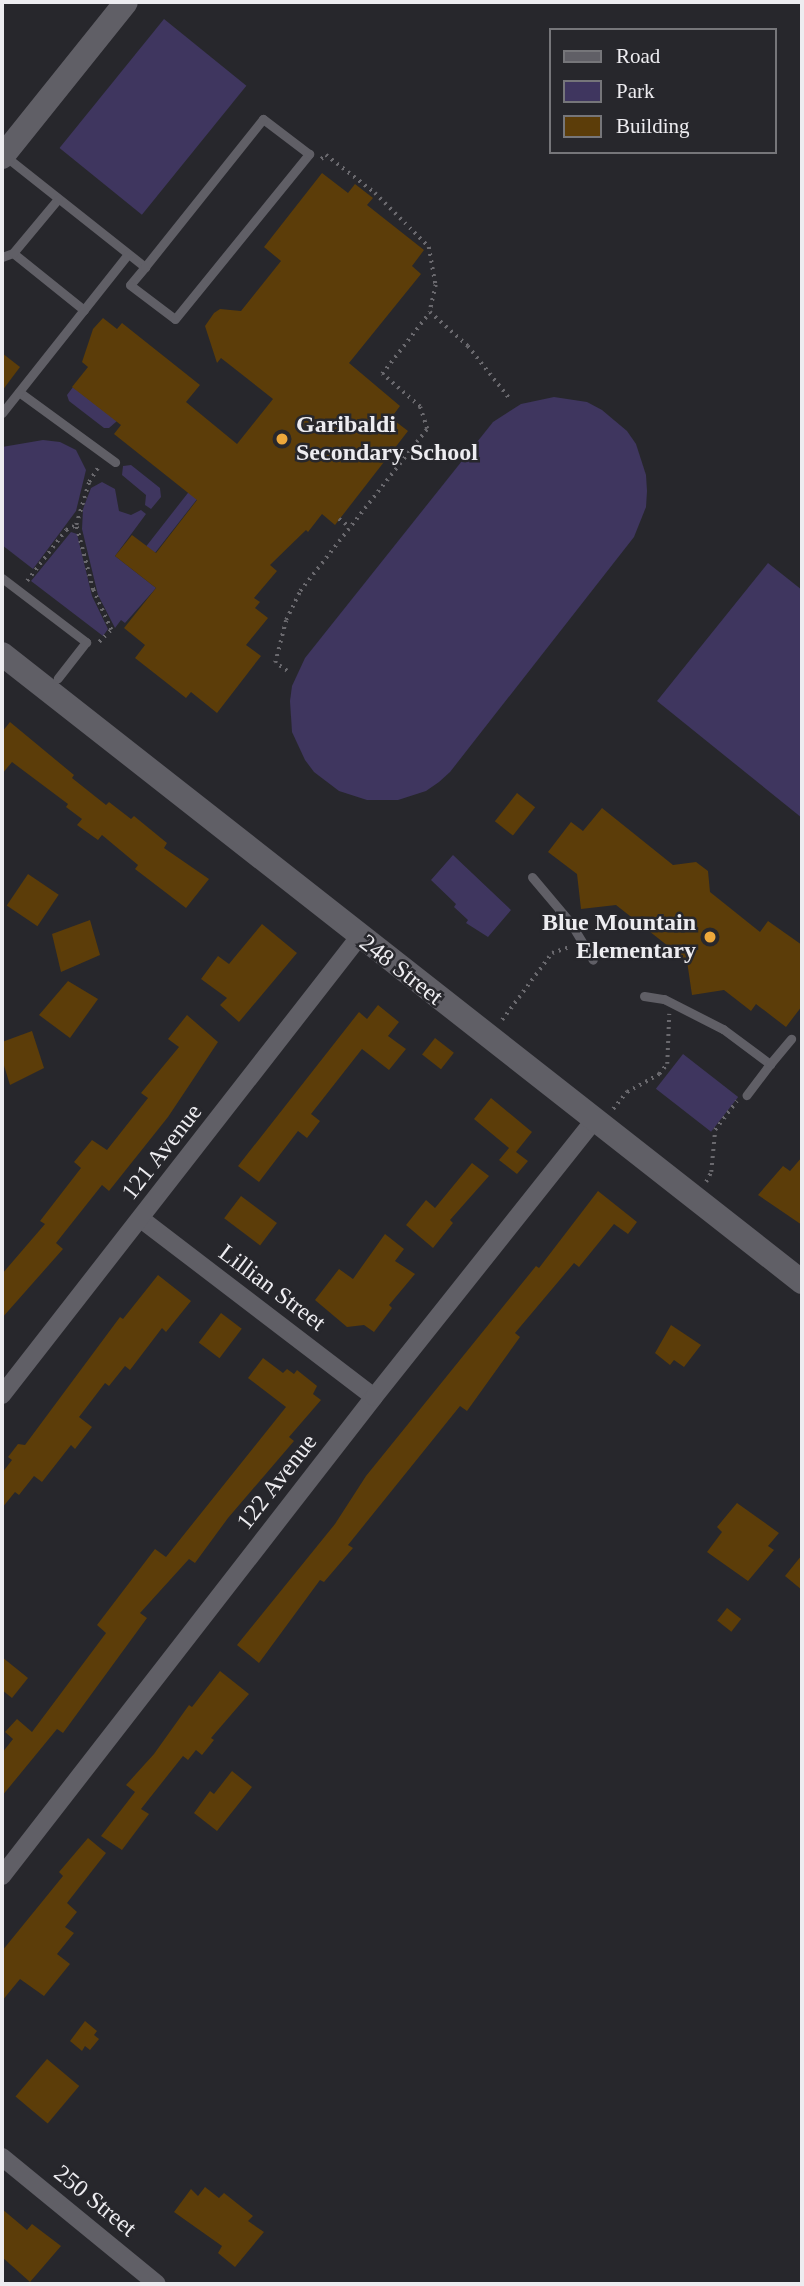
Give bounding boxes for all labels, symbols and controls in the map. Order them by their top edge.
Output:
legend [548,28,776,154]
text: Road [616,44,660,68]
text: Park [616,79,655,103]
text: Building [616,114,690,138]
place label: Garibaldi Secondary School [296,411,478,467]
marker: Garibaldi Secondary School [274,431,290,447]
place label: Blue Mountain Elementary [542,909,696,965]
street label: 248 Street [354,928,448,1012]
marker: Blue Mountain Elementary [702,929,718,945]
street label: 121 Avenue [115,1098,209,1206]
street label: Lillian Street [213,1239,331,1337]
street label: 122 Avenue [230,1428,324,1536]
street label: 250 Street [48,2159,142,2243]

